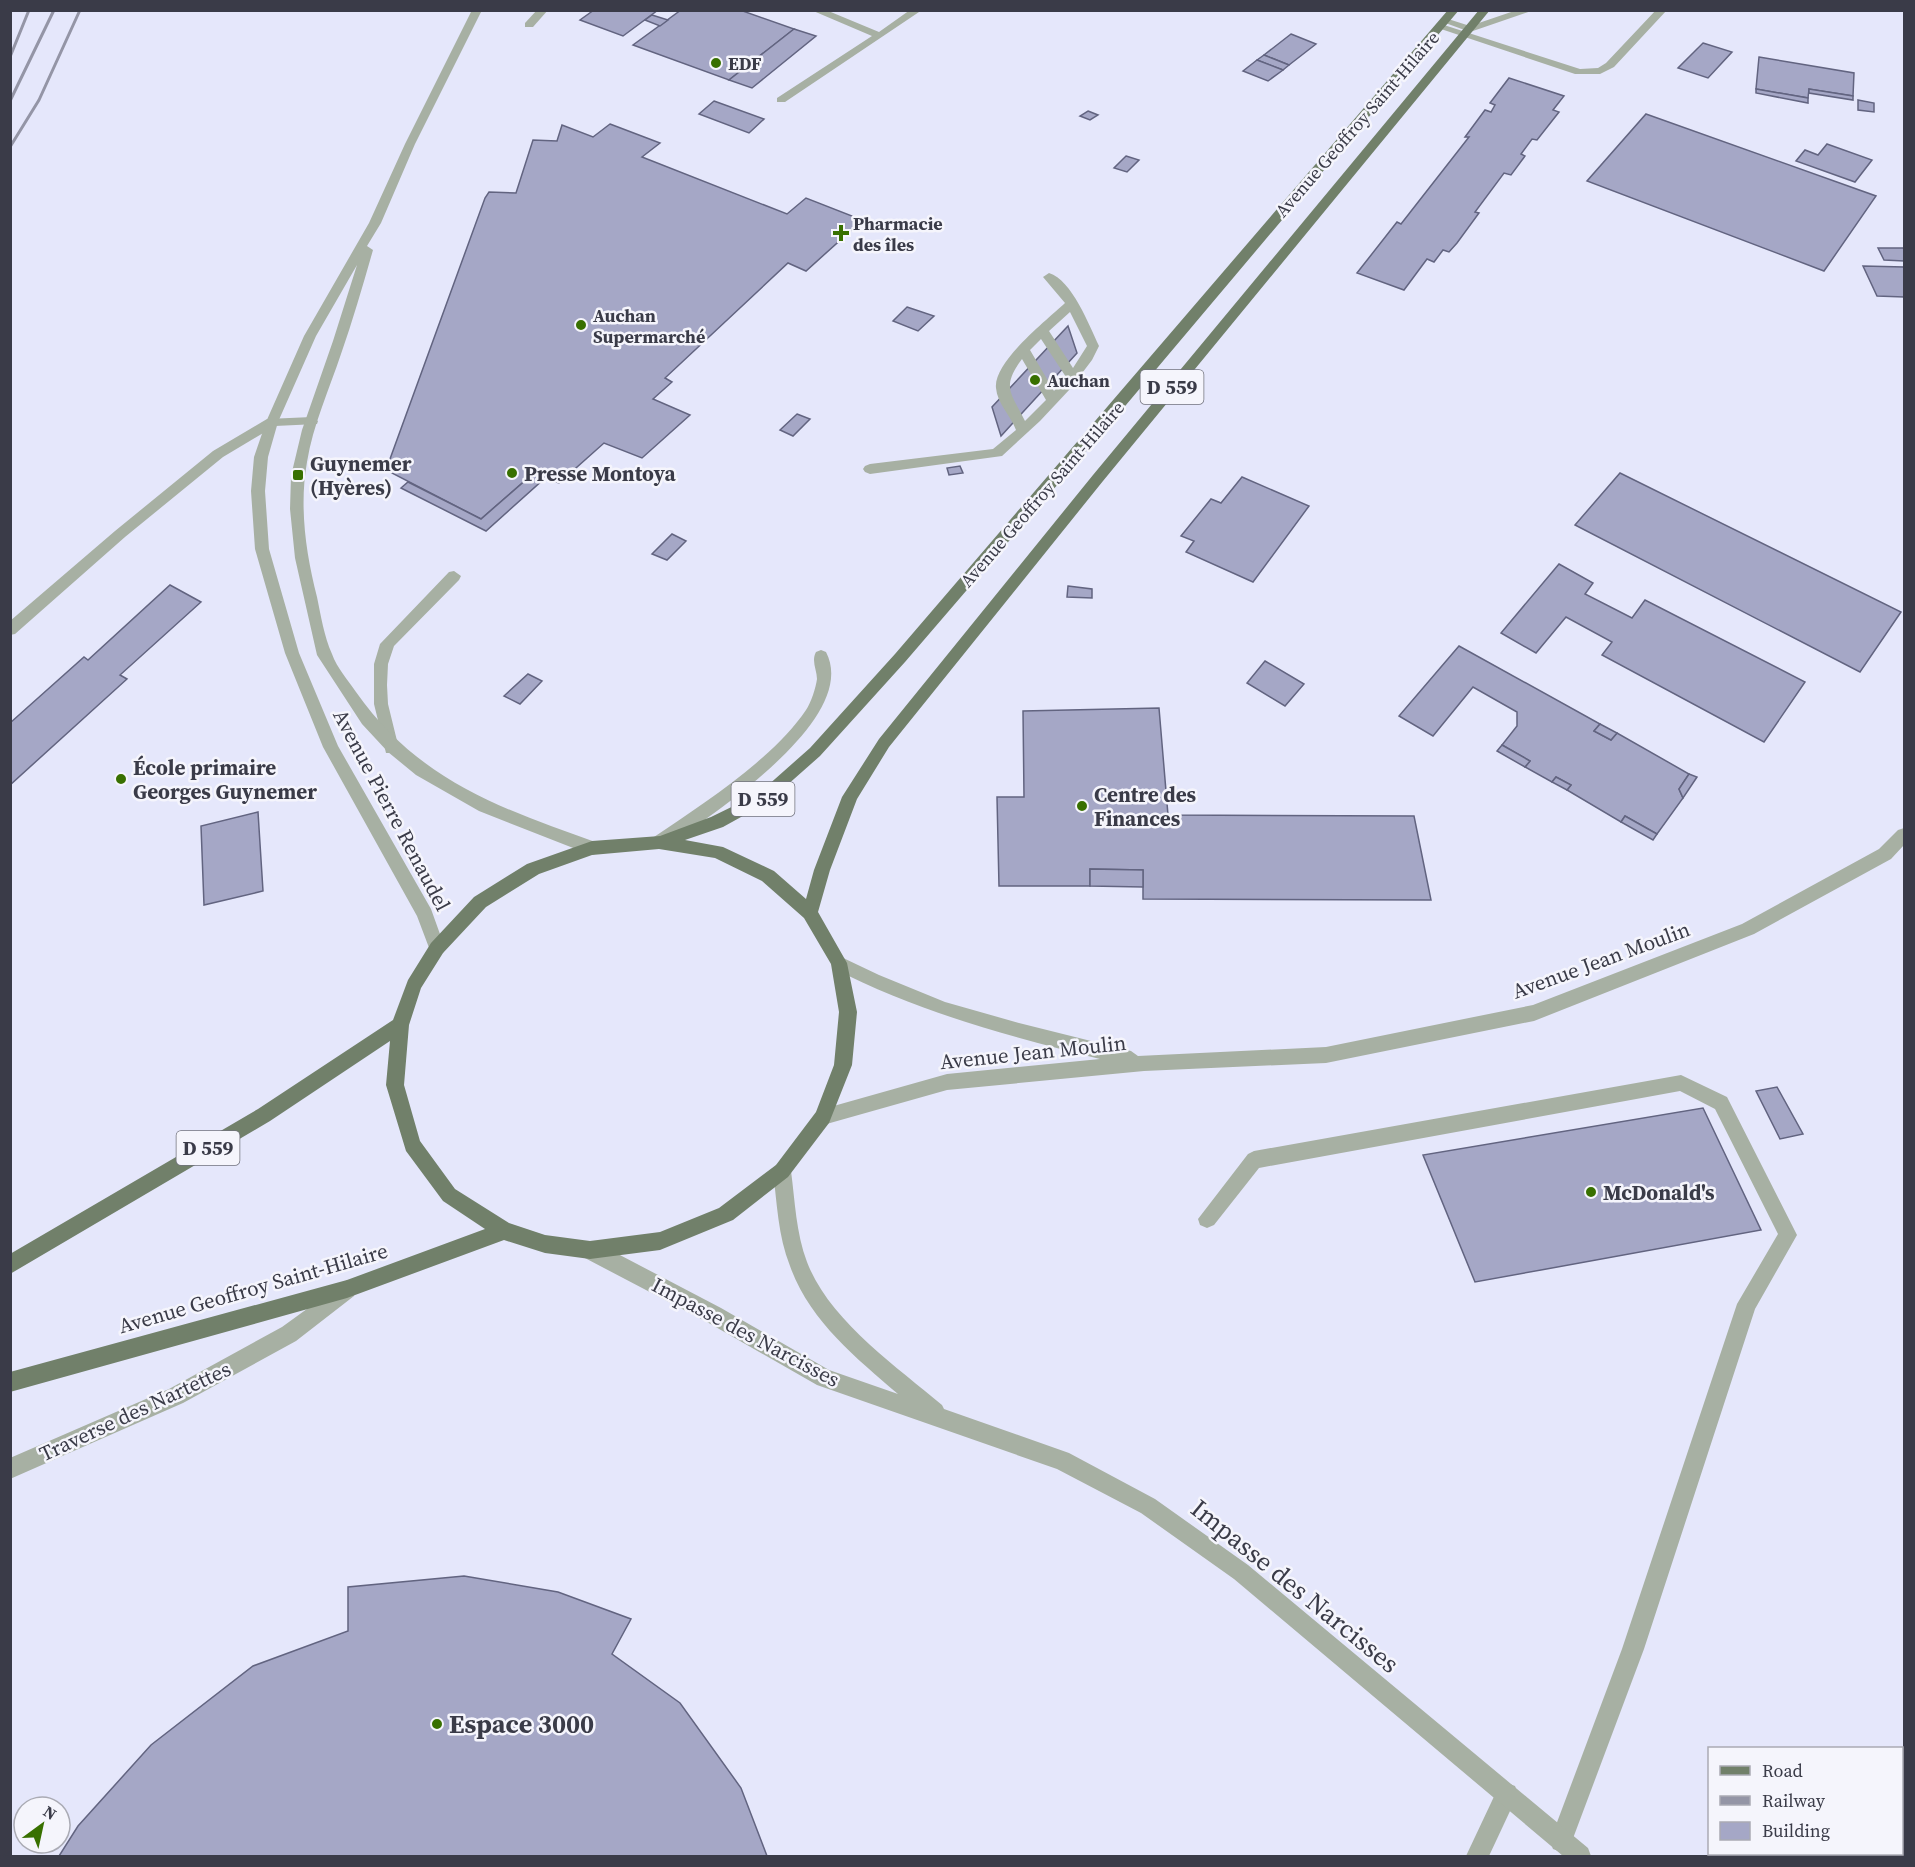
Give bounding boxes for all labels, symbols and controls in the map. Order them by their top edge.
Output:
street label: Avenue Geoffroy Saint-Hilaire [1269,26,1445,222]
place label: EDF [728,51,762,76]
marker: EDF [709,56,723,70]
place label: Pharmacie des îles [853,211,943,257]
marker: Pharmacie des îles [834,226,848,240]
place label: Auchan Supermarché [593,303,705,349]
marker: Auchan Supermarché [574,318,588,332]
place label: Auchan [1047,368,1110,393]
road number: D 559 [1140,370,1204,404]
marker: Auchan [1028,373,1042,387]
street label: Avenue Geoffroy Saint-Hilaire [954,396,1130,592]
place label: Guynemer (Hyères) [310,449,412,502]
place label: Presse Montoya [524,459,676,488]
marker: Presse Montoya [505,466,519,480]
marker: Guynemer (Hyères) [291,468,305,482]
street label: Avenue Pierre Renaudel [326,704,458,916]
place label: École primaire Georges Guynemer [133,753,317,806]
marker: École primaire Georges Guynemer [114,772,128,786]
place label: Centre des Finances [1094,780,1197,833]
road number: D 559 [732,782,795,816]
marker: Centre des Finances [1075,799,1089,813]
street label: Avenue Jean Moulin [1508,914,1694,1006]
street label: Avenue Jean Moulin [938,1028,1128,1076]
road number: D 559 [176,1131,240,1165]
place label: McDonald's [1603,1178,1715,1207]
marker: McDonald's [1584,1185,1598,1199]
street label: Avenue Geoffroy Saint-Hilaire [115,1236,391,1340]
street label: Impasse des Narcisses [647,1270,845,1394]
street label: Traverse des Nartettes [35,1354,235,1468]
street label: Impasse des Narcisses [1183,1491,1407,1681]
place label: Espace 3000 [449,1706,594,1742]
marker: Espace 3000 [430,1717,444,1731]
legend [1708,1747,1903,1855]
text: Road [1762,1758,1803,1783]
text: Railway [1762,1788,1826,1813]
north arrow [12,1795,72,1855]
text: N [39,1800,61,1825]
text: Building [1762,1818,1830,1843]

